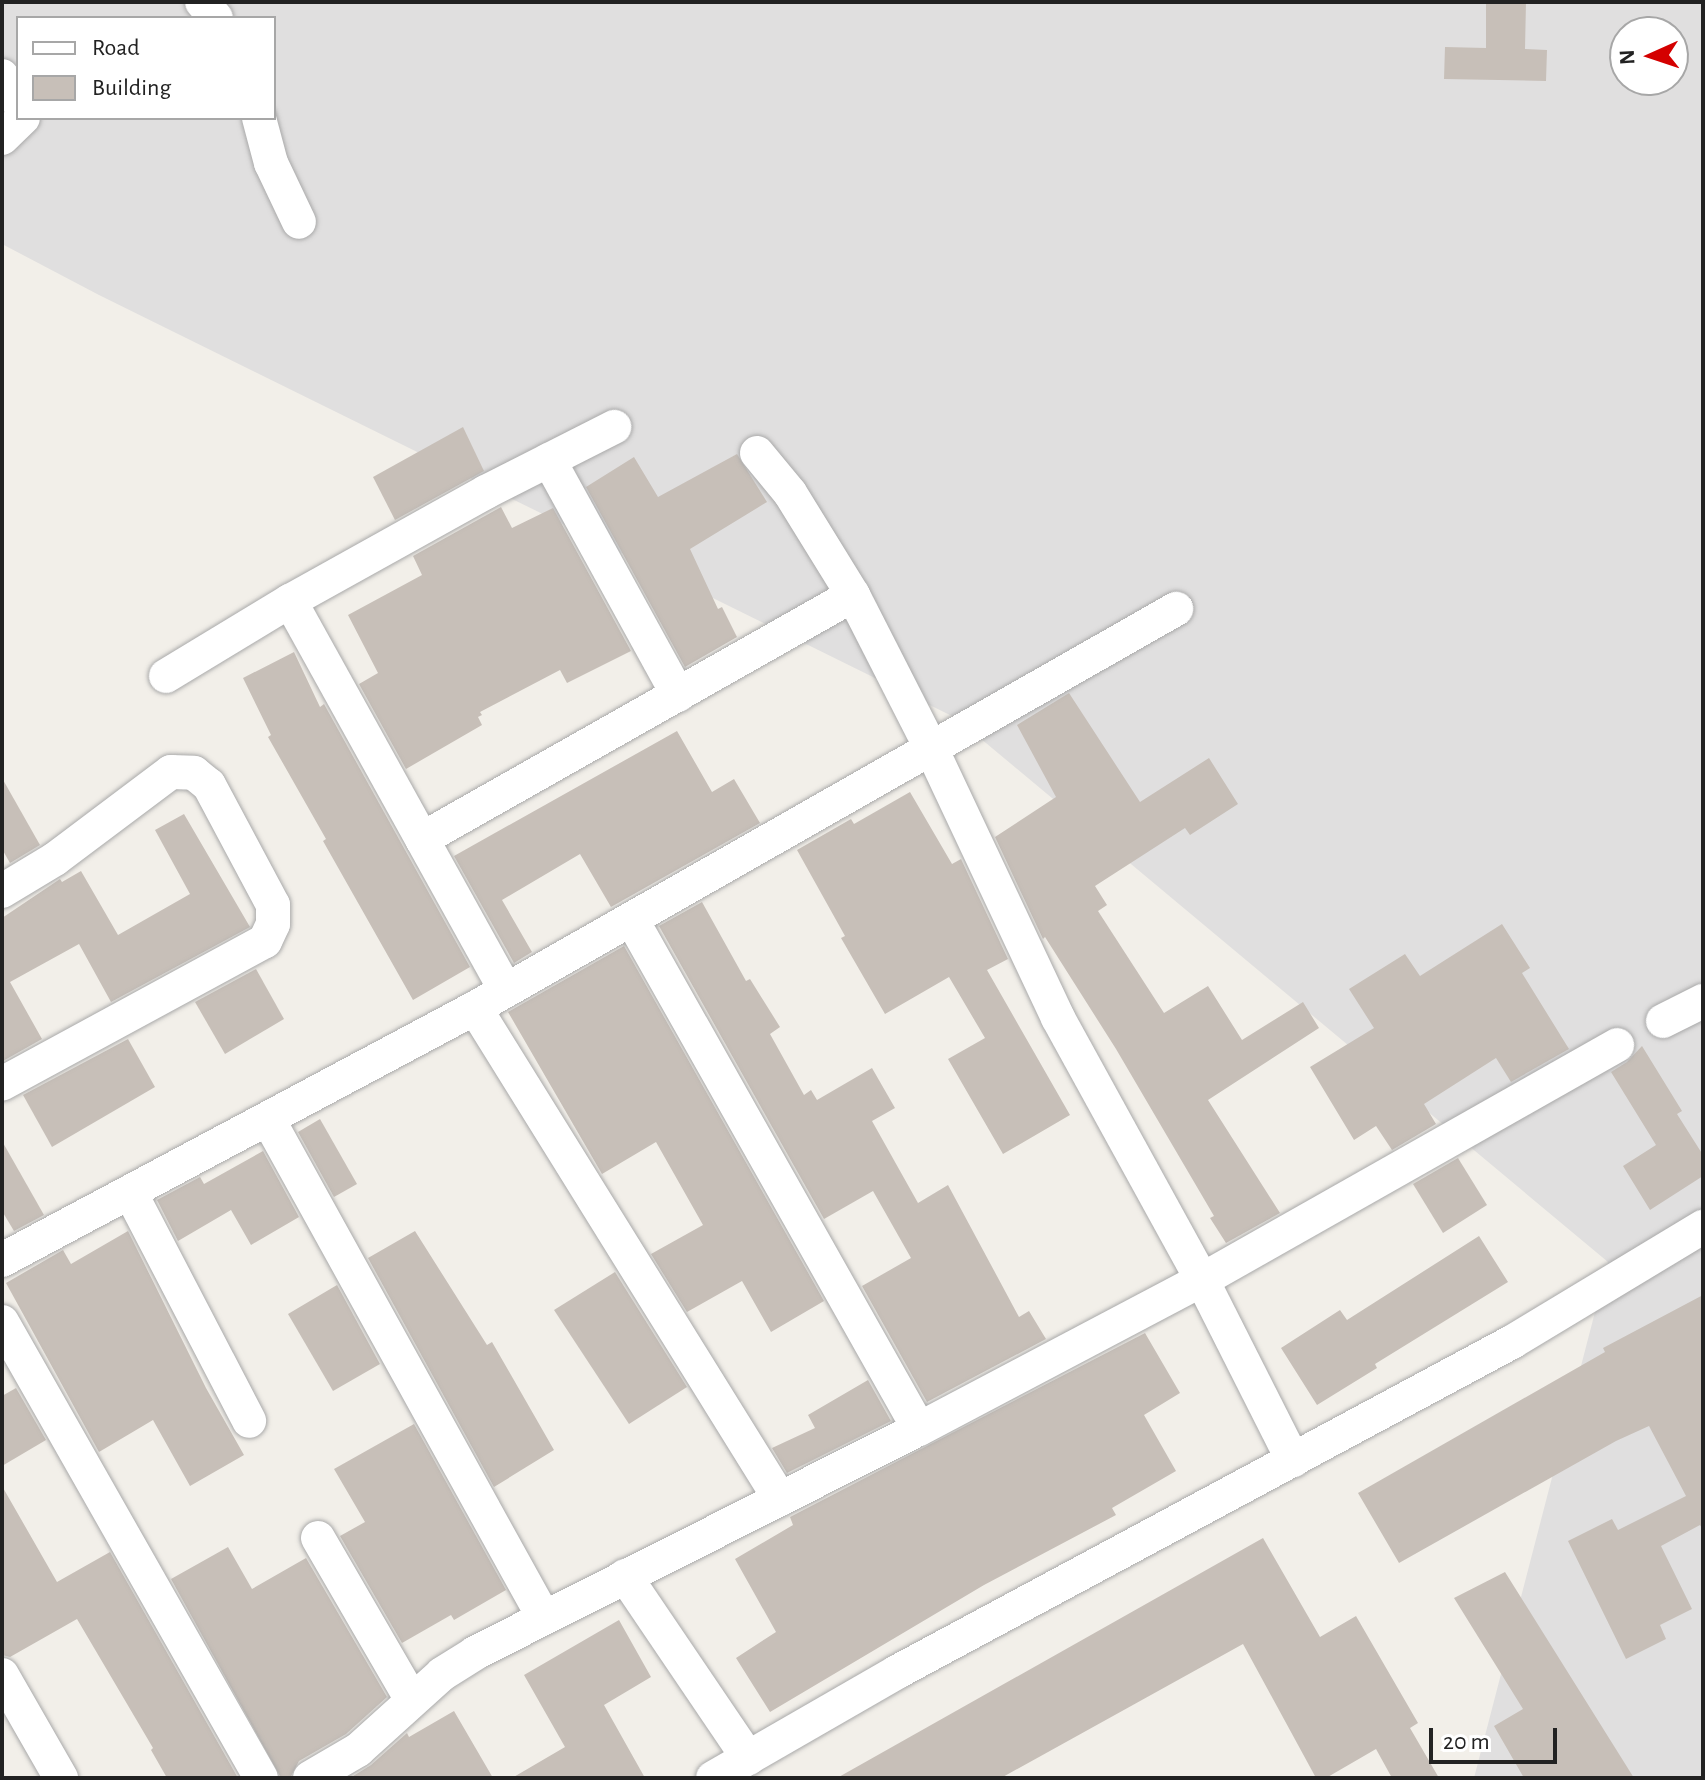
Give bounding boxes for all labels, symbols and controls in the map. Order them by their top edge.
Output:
legend [16,16,276,120]
north arrow [1609,16,1689,96]
text: Road [92,36,140,60]
text: N [1616,49,1638,65]
text: Building [92,76,171,100]
scale bar [1433,1712,1561,1762]
text: 20 m [1443,1730,1490,1754]

